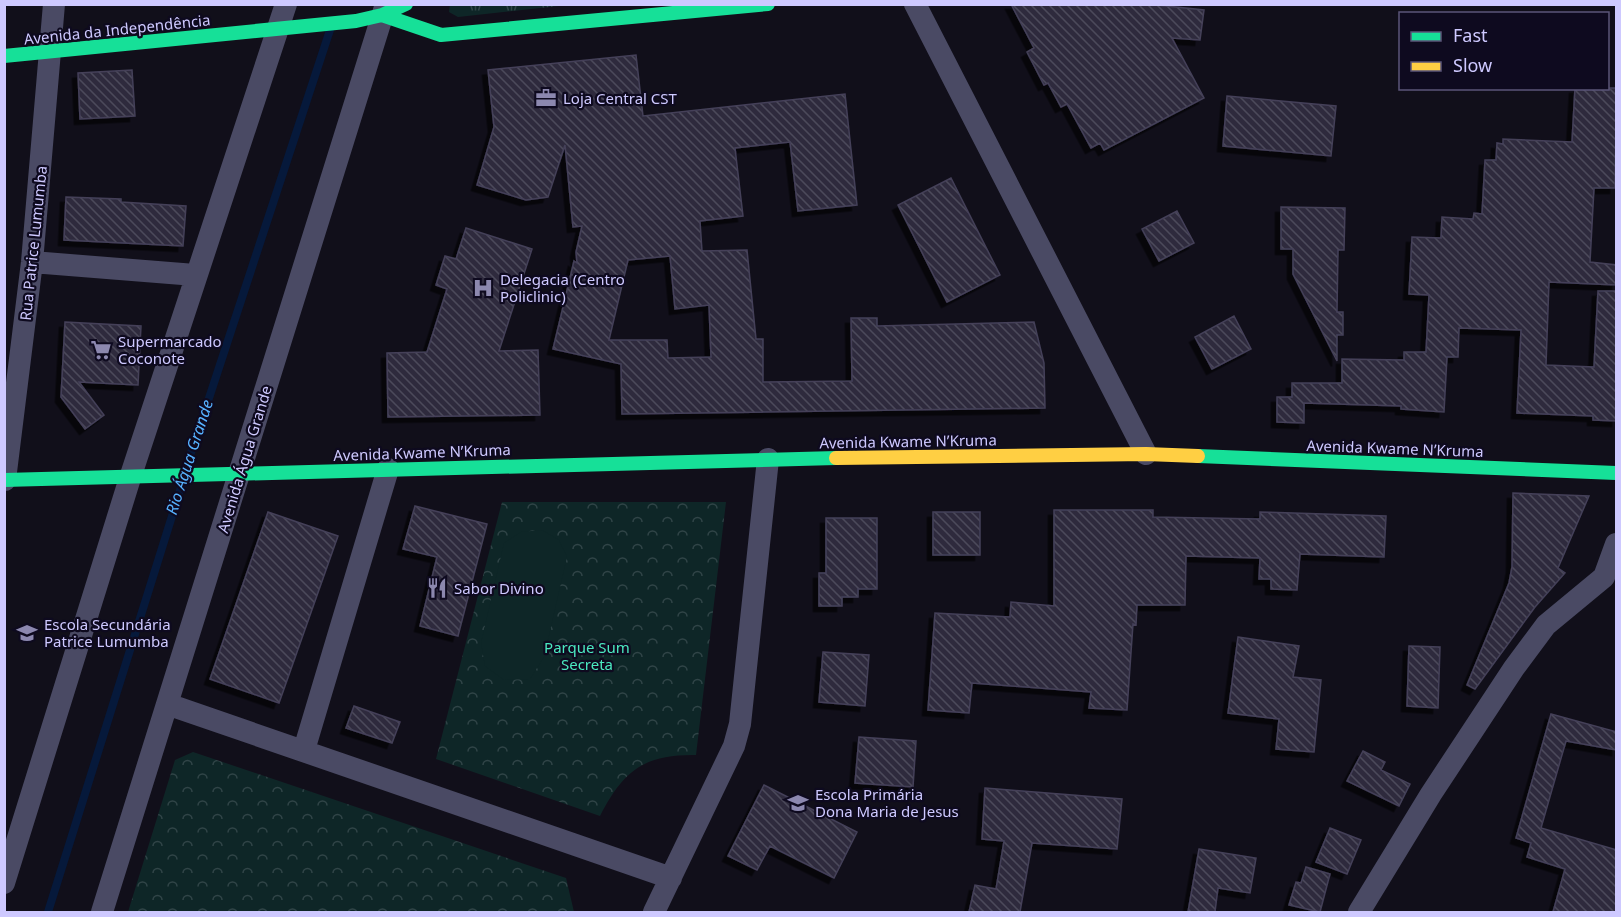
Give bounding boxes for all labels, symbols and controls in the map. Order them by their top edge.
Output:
street label: Avenida da Independência [23,9,211,49]
legend [1399,12,1609,90]
text: Fast [1453,23,1488,47]
text: Slow [1453,53,1492,77]
office icon: Loja Central CST [534,86,558,110]
place label: Loja Central CST [563,88,678,108]
street label: Rua Patrice Lumumba [15,165,51,321]
place label: Delegacia (Centro Policlinic) [500,269,625,306]
hospital icon: Delegacia (Centro Policlinic) [471,276,495,300]
place label: Supermarcado Coconote [118,331,222,368]
supermarket icon: Supermarcado Coconote [89,338,113,362]
street label: Avenida Água Grande [212,383,276,535]
water label: Rio Água Grande [160,397,218,517]
street label: Avenida Kwame N’Kruma [819,429,997,453]
street label: Avenida Kwame N’Kruma [1306,435,1484,461]
street label: Avenida Kwame N’Kruma [333,439,511,465]
restaurant icon: Sabor Divino [425,576,449,600]
place label: Sabor Divino [454,578,544,598]
place label: Escola Secundária Patrice Lumumba [44,614,171,651]
school or university icon: Escola Secundária Patrice Lumumba [15,621,39,645]
park label: Parque Sum Secreta [544,637,630,674]
place label: Escola Primária Dona Maria de Jesus [815,784,959,821]
school or university icon: Escola Primária Dona Maria de Jesus [786,791,810,815]

